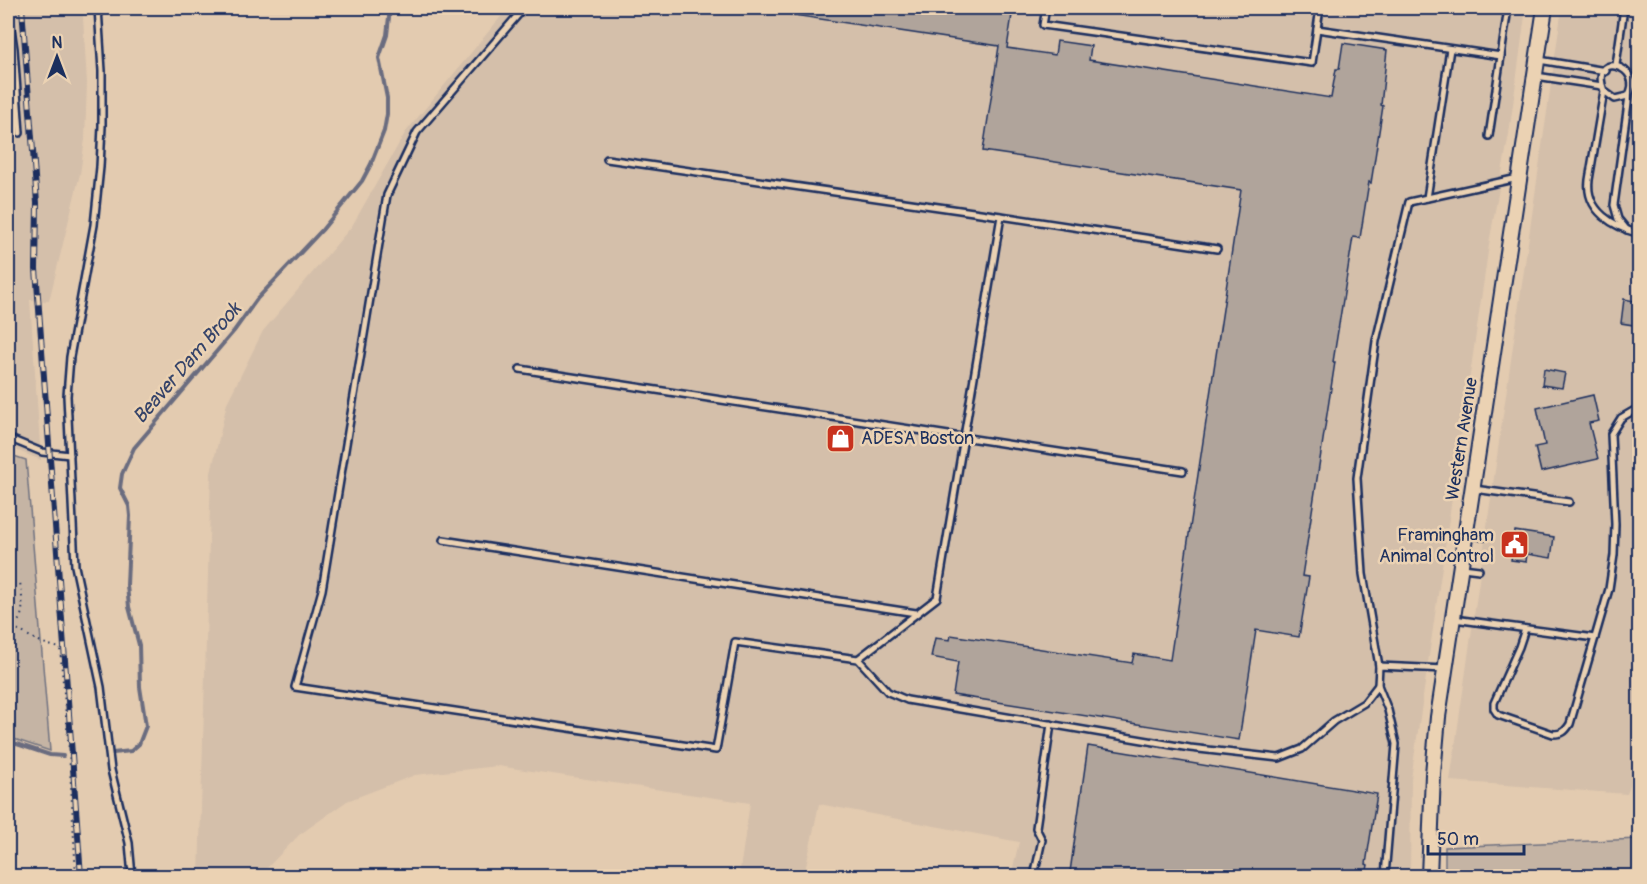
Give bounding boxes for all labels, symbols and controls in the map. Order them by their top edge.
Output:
north arrow [27,27,87,87]
text: N [52,33,63,53]
water label: Beaver Dam Brook [127,296,248,429]
street label: Western Avenue [1441,376,1483,502]
shop icon: ADESA Boston [824,422,856,454]
place label: ADESA Boston [861,427,974,450]
place label: Framingham Animal Control [1379,524,1494,568]
public building icon: Framingham Animal Control [1499,529,1531,561]
scale bar [1428,818,1524,856]
text: 50 m [1437,828,1479,851]

